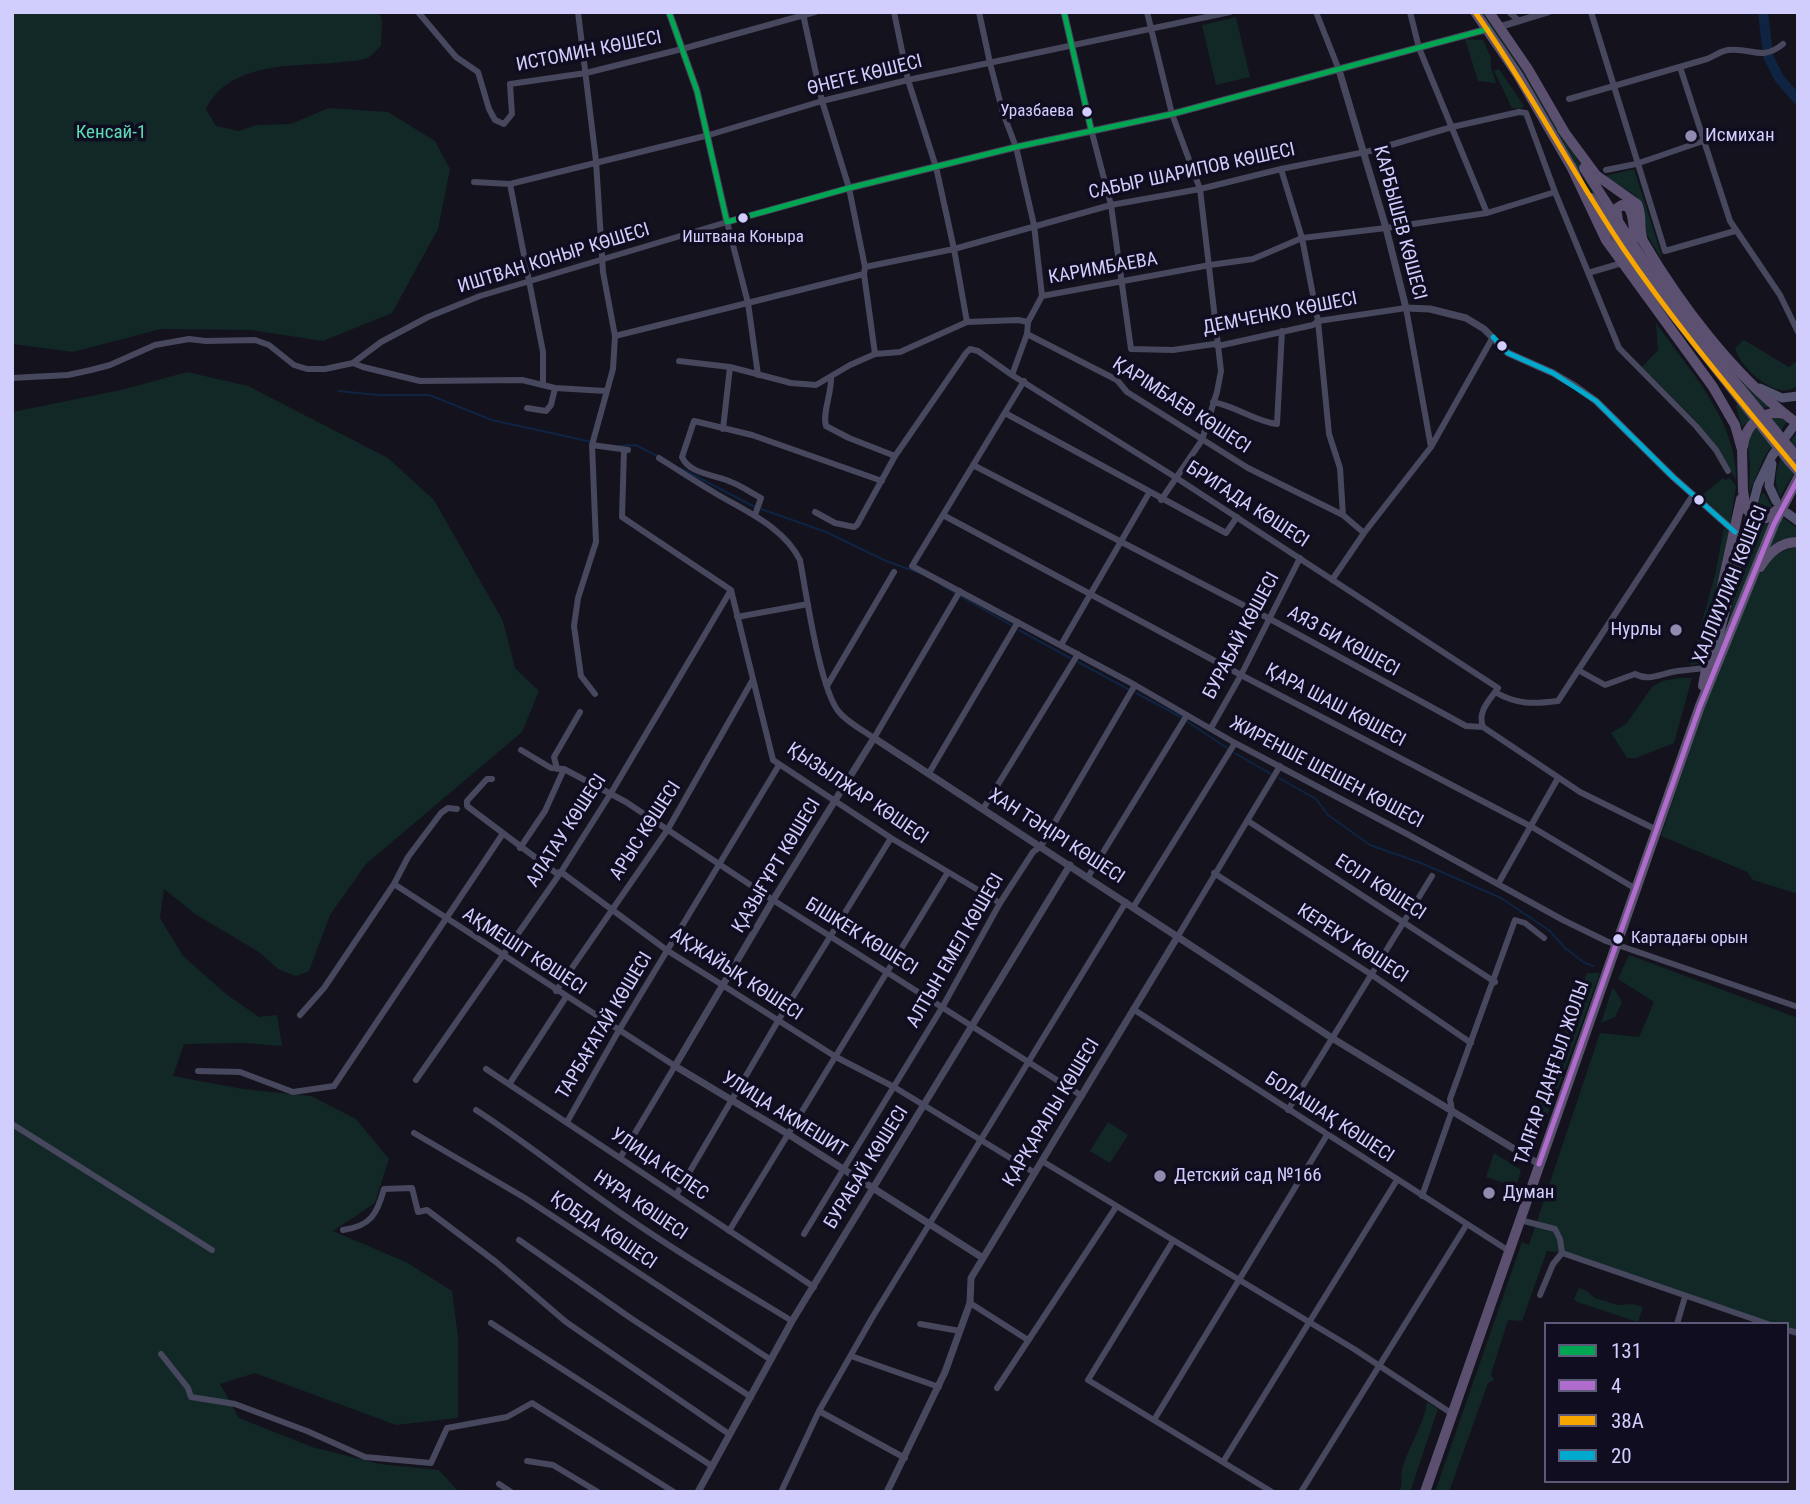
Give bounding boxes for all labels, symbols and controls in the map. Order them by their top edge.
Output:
street label: ИСТОМИН КӨШЕСІ [514,27,664,77]
street label: ӨНЕГЕ КӨШЕСІ [805,51,925,101]
place label: Уразбаева [1000,102,1074,122]
marker: Уразбаева [1080,105,1094,119]
park label: Кенсай-1 [76,122,146,144]
place label: Исмихан [1705,125,1775,147]
marker: Исмихан [1683,128,1699,144]
street label: САБЫР ШАРИПОВ КӨШЕСІ [1087,139,1297,205]
street label: КАРБЫШЕВ КӨШЕСІ [1367,143,1431,303]
marker: Иштвана Коныра [736,211,750,225]
street label: ИШТВАН КОНЫР КӨШЕСІ [455,219,653,299]
place label: Иштвана Коныра [682,228,804,248]
street label: КАРИМБАЕВА [1047,248,1159,290]
street label: ДЕМЧЕНКО КӨШЕСІ [1201,288,1359,340]
unlabelled marker [1495,339,1509,353]
street label: ҚАРІМБАЕВ КӨШЕСІ [1108,353,1254,459]
street label: БРИГАДА КӨШЕСІ [1181,457,1313,553]
unlabelled marker [1692,493,1706,507]
street label: ХАЛЛИУЛИН КӨШЕСІ [1689,503,1773,667]
street label: БУРАБАЙ КӨШЕСІ [1199,569,1285,703]
street label: АЯЗ БИ КӨШЕСІ [1283,602,1403,682]
place label: Нурлы [1610,619,1662,641]
marker: Нурлы [1668,622,1684,638]
street label: ҚАРА ШАШ КӨШЕСІ [1261,659,1409,753]
street label: ЖИРЕНШЕ ШЕШЕН КӨШЕСІ [1225,712,1427,834]
street label: ҚЫЗЫЛЖАР КӨШЕСІ [782,738,932,850]
street label: АЛАТАУ КӨШЕСІ [522,770,612,892]
street label: АРЫС КӨШЕСІ [606,777,686,885]
street label: ХАН ТӘҢІРІ КӨШЕСІ [984,785,1128,889]
street label: ҚАЗЫҒҰРТ КӨШЕСІ [728,795,826,937]
street label: ЕСІЛ КӨШЕСІ [1330,850,1430,926]
street label: АЛТЫН ЕМЕЛ КӨШЕСІ [903,870,1009,1032]
street label: БІШКЕК КӨШЕСІ [801,893,921,981]
street label: КЕРЕКУ КӨШЕСІ [1292,900,1412,988]
street label: АҚМЕШІТ КӨШЕСІ [458,904,590,1000]
street label: АҚЖАЙЫҚ КӨШЕСІ [666,924,806,1026]
place label: Картадағы орын [1631,929,1748,949]
marker: Картадағы орын [1611,932,1625,946]
street label: ТАРБАҒАТАЙ КӨШЕСІ [552,948,658,1104]
street label: ТАЛҒАР ДАҢҒЫЛ ЖОЛЫ [1511,978,1595,1168]
street label: ҚАРҚАРАЛЫ КӨШЕСІ [999,1035,1105,1191]
street label: УЛИЦА АКМЕШИТ [717,1067,851,1163]
street label: БОЛАШАҚ КӨШЕСІ [1260,1068,1398,1168]
street label: БУРАБАЙ КӨШЕСІ [820,1102,914,1234]
street label: УЛИЦА КЕЛЕC [606,1124,712,1206]
place label: Детский сад №166 [1174,1165,1322,1187]
street label: НҰРА КӨШЕСІ [589,1166,691,1246]
marker: Детский сад №166 [1152,1168,1168,1184]
place label: Думан [1503,1182,1554,1204]
marker: Думан [1481,1185,1497,1201]
street label: ҚОБДА КӨШЕСІ [545,1187,661,1275]
legend [1544,1322,1789,1483]
text: 131 [1611,1339,1642,1363]
text: 4 [1611,1374,1621,1398]
text: 38А [1611,1409,1644,1433]
text: 20 [1611,1444,1632,1468]

